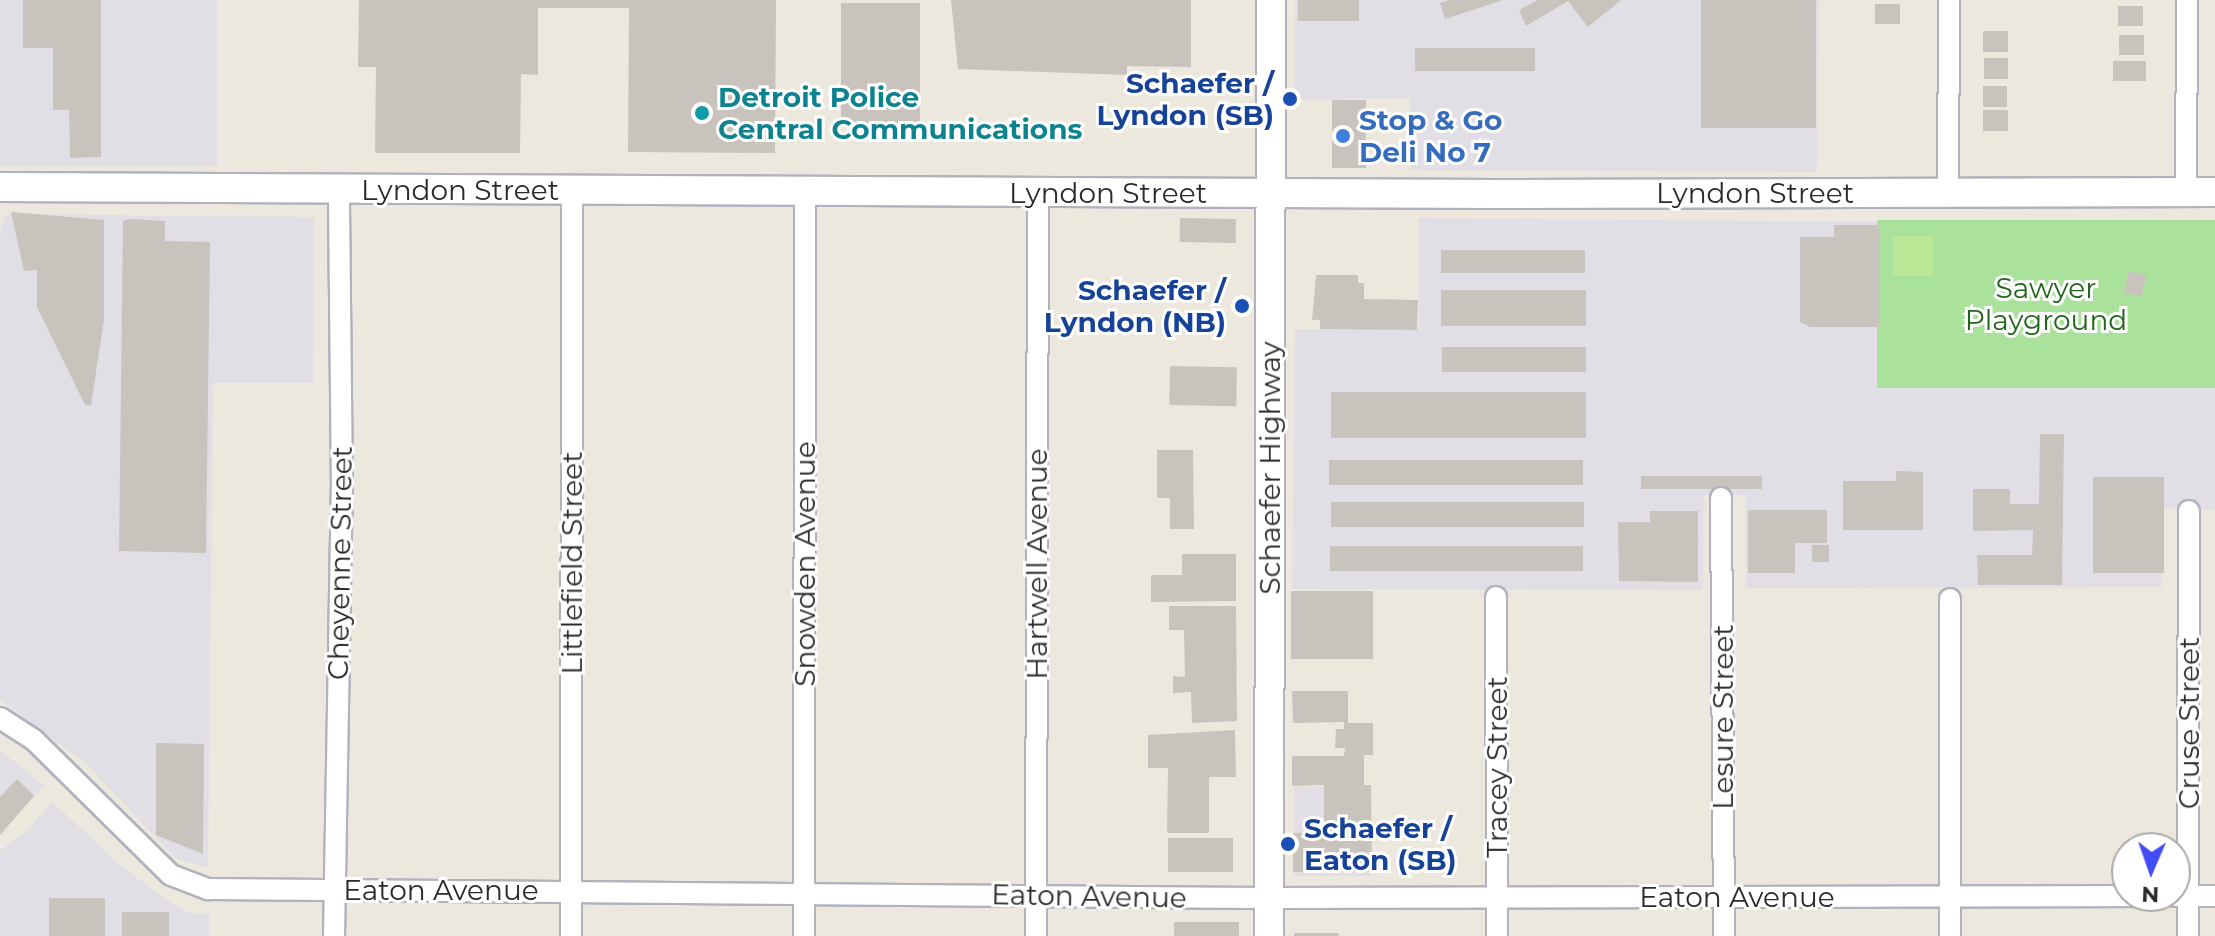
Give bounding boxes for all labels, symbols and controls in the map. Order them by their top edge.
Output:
place label: Schaefer / Lyndon (SB) [1097,66,1274,132]
place label: Detroit Police Central Communications [718,80,1082,146]
marker: Schaefer / Lyndon (SB) [1281,90,1299,108]
place label: Stop & Go Deli No 7 [1359,103,1502,169]
marker: Detroit Police Central Communications [693,104,711,122]
marker: Stop & Go Deli No 7 [1334,127,1352,145]
street label: Lyndon Street [361,173,559,207]
street label: Lyndon Street [1009,176,1207,210]
street label: Lyndon Street [1656,176,1854,210]
park label: Sawyer Playground [1965,271,2127,337]
place label: Schaefer / Lyndon (NB) [1044,273,1226,339]
marker: Schaefer / Lyndon (NB) [1233,297,1251,315]
street label: Schaefer Highway [1253,341,1287,595]
street label: Snowden Avenue [788,441,822,687]
street label: Cheyenne Street [321,446,359,680]
street label: Hartwell Avenue [1020,448,1054,680]
street label: Littlefield Street [555,451,589,675]
street label: Lesure Street [1706,624,1740,810]
street label: Cruse Street [2172,637,2206,809]
street label: Tracey Street [1480,676,1514,858]
place label: Schaefer / Eaton (SB) [1304,811,1457,877]
north arrow [2111,832,2191,912]
marker: Schaefer / Eaton (SB) [1279,835,1297,853]
street label: Eaton Avenue [343,873,539,907]
street label: Eaton Avenue [991,877,1187,915]
street label: Eaton Avenue [1639,880,1835,914]
text: N [2141,881,2160,908]

